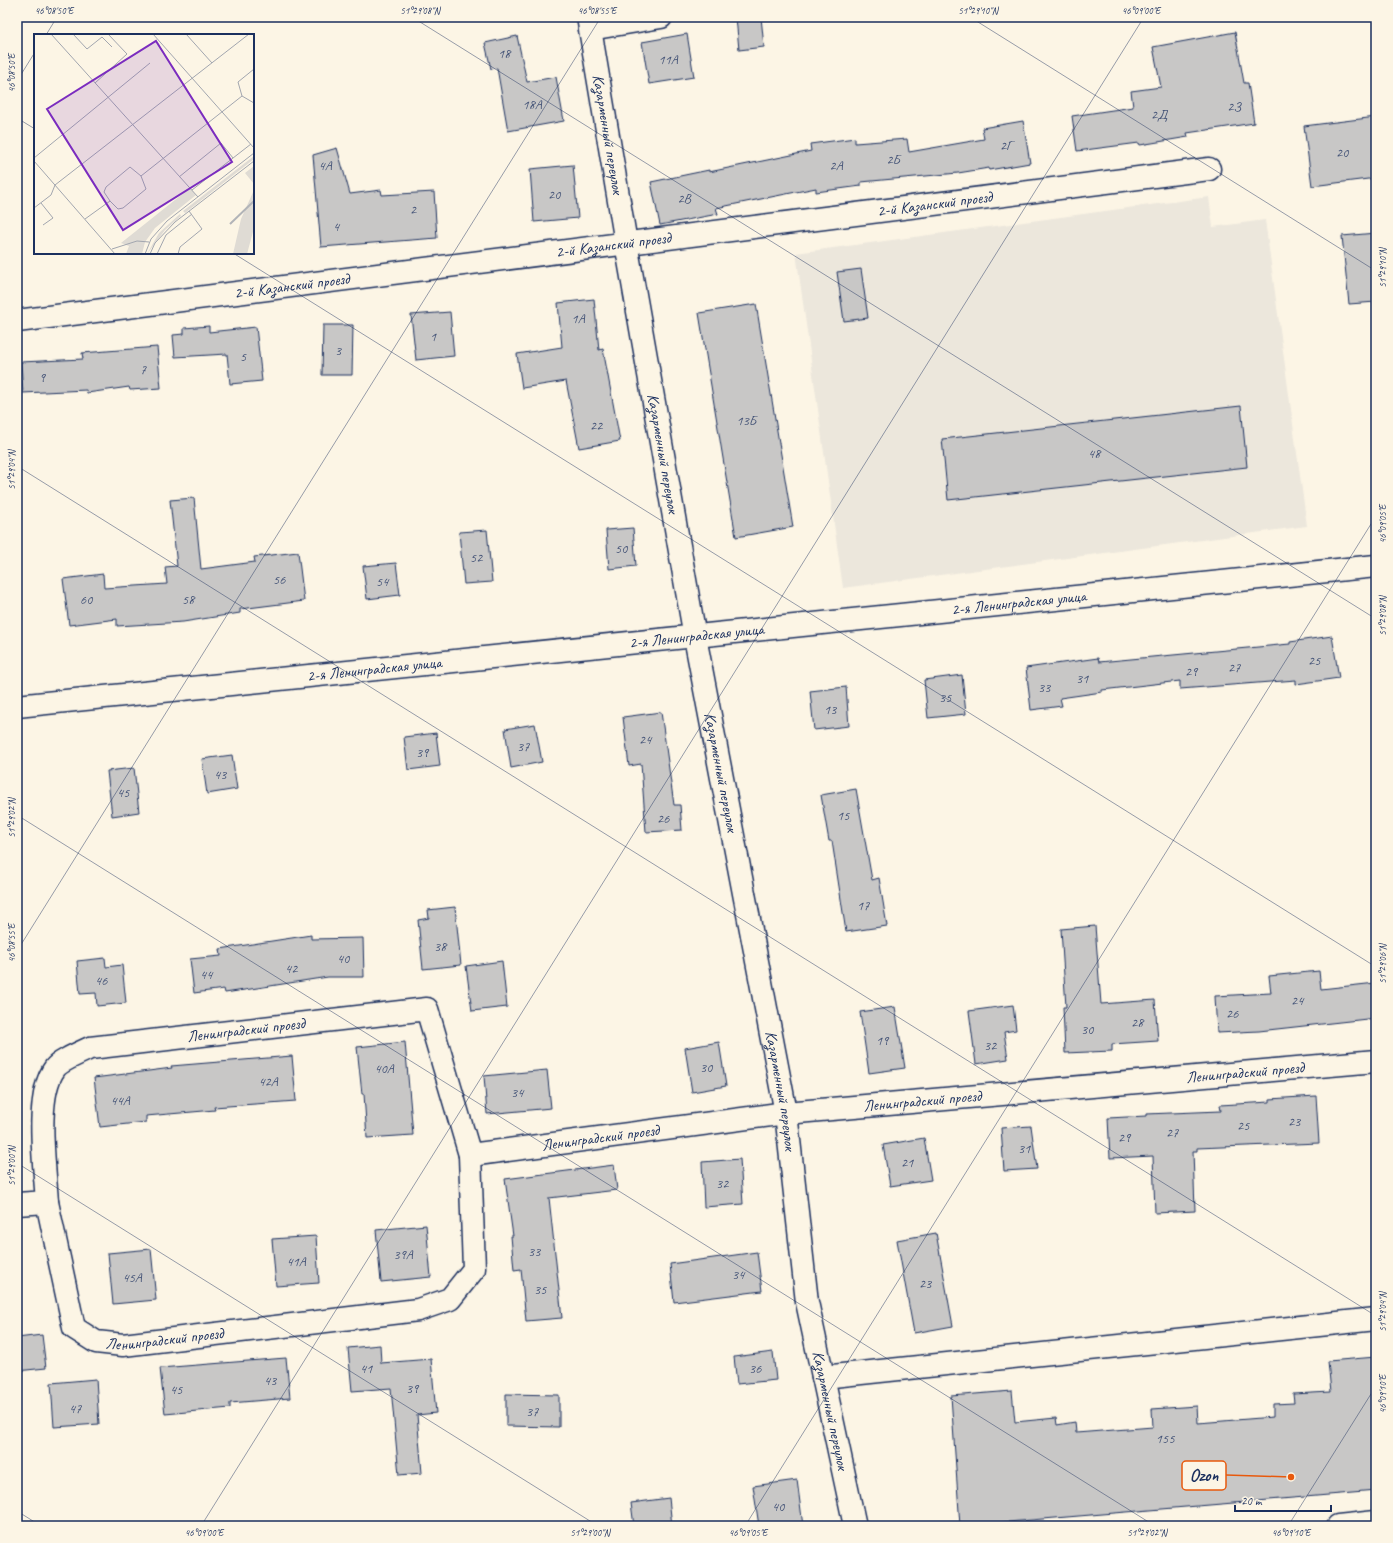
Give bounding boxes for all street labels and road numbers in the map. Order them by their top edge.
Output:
street label: Казарменный переулок [588,73,628,198]
street label: 2-й Казанский проезд [876,187,995,221]
street label: 2-й Казанский проезд [554,228,673,262]
street label: 2-й Казанский проезд [233,269,352,303]
street label: Казарменный переулок [643,392,684,517]
street label: 2-я Ленинградская улица [950,586,1089,620]
street label: 2-я Ленинградская улица [628,619,766,653]
street label: 2-я Ленинградская улица [306,652,444,686]
street label: Казарменный переулок [700,711,742,836]
street label: Ленинградский проезд [186,1013,307,1047]
street label: Казарменный переулок [761,1029,800,1154]
street label: Ленинградский проезд [1185,1057,1306,1088]
street label: Ленинградский проезд [862,1086,983,1116]
street label: Ленинградский проезд [540,1120,662,1155]
street label: Ленинградский проезд [105,1323,226,1355]
street label: Казарменный переулок [808,1349,853,1474]

